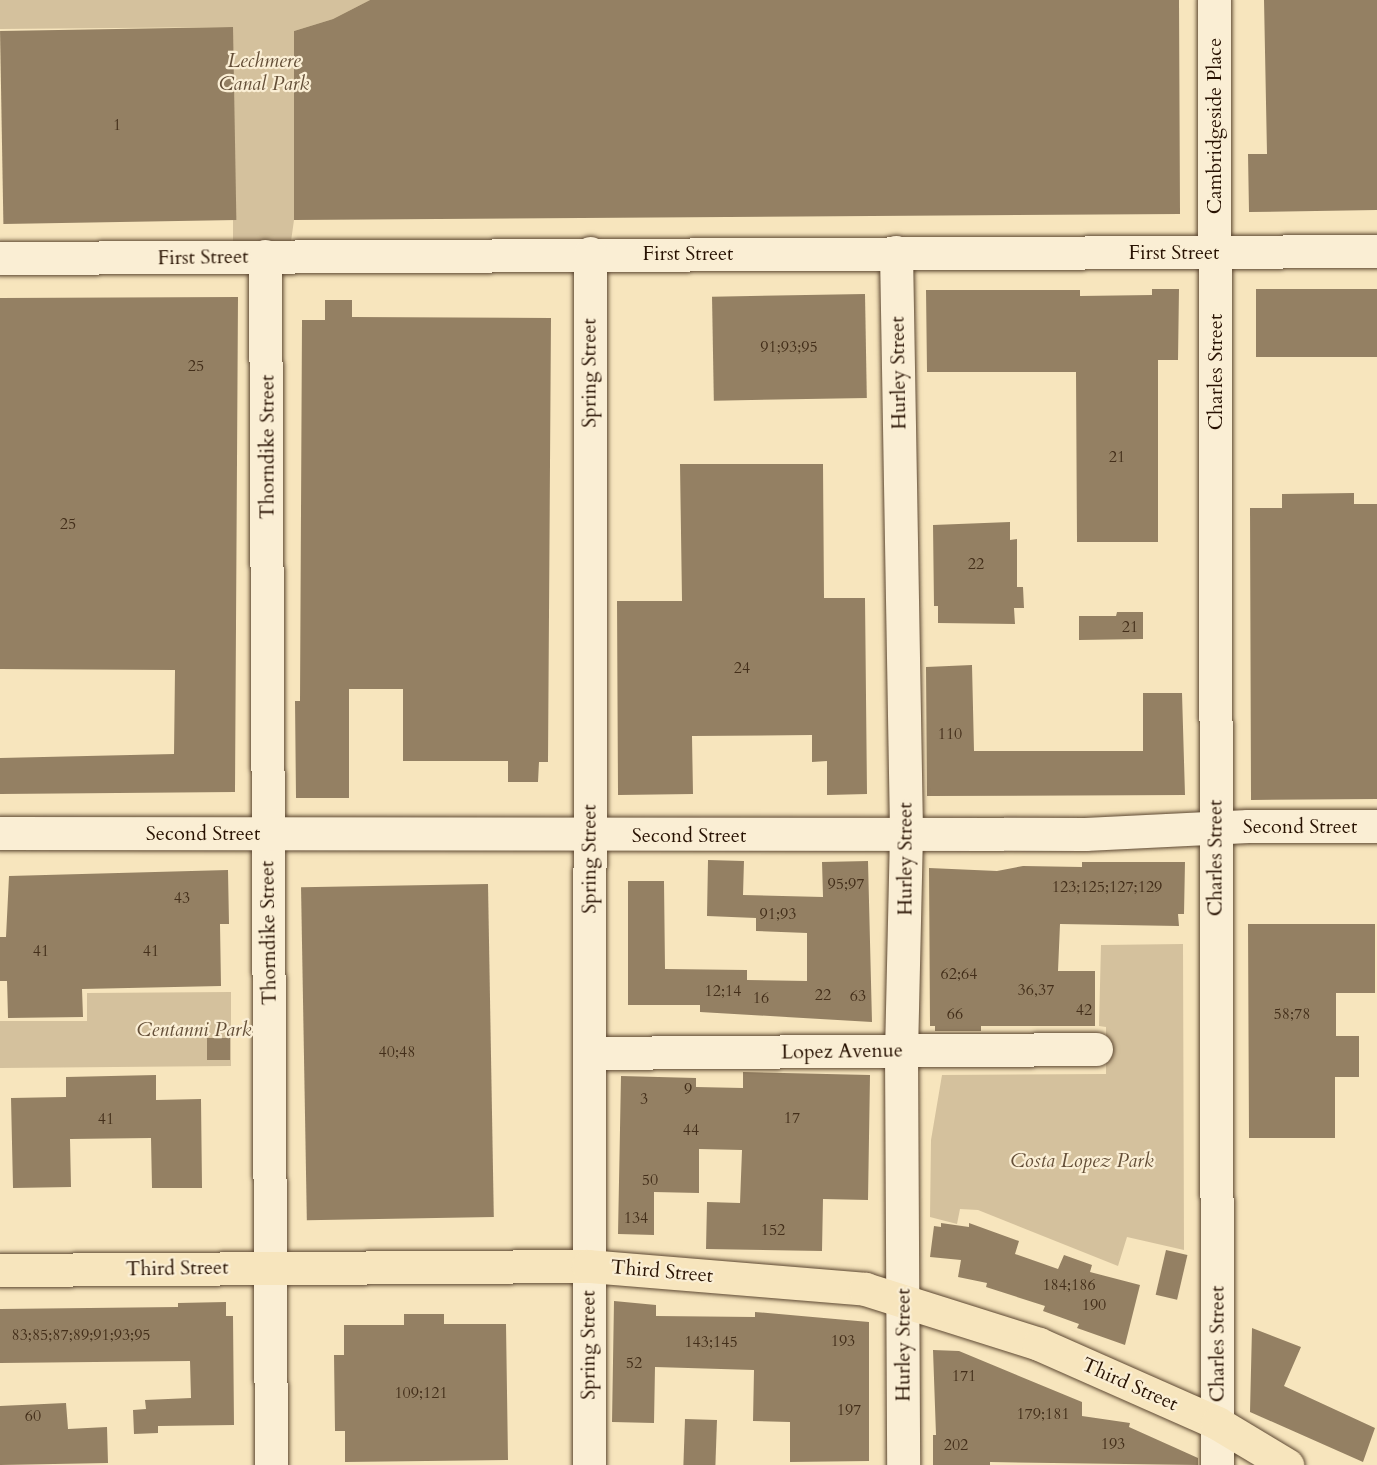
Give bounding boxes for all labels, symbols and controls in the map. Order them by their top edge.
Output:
street label: Cambridgeside Place [1202,38,1226,214]
park label: Lechmere Canal Park [219,48,309,95]
house number: 1 [113,115,121,135]
street label: First Street [1129,240,1219,264]
street label: First Street [643,241,733,265]
street label: First Street [157,244,249,270]
street label: Charles Street [1203,314,1227,430]
street label: Hurley Street [885,316,911,430]
street label: Spring Street [577,318,601,428]
house number: 91;93;95 [760,337,818,357]
house number: 25 [188,356,204,376]
street label: Thorndike Street [255,375,279,519]
house number: 21 [1109,447,1125,467]
house number: 25 [60,514,76,534]
house number: 22 [968,554,984,574]
house number: 21 [1122,617,1138,637]
house number: 24 [734,658,750,678]
house number: 110 [938,724,962,744]
street label: Charles Street [1203,800,1227,916]
street label: Hurley Street [893,802,917,916]
street label: Spring Street [577,804,601,914]
street label: Second Street [1243,814,1357,838]
street label: Second Street [146,821,260,845]
street label: Second Street [632,823,746,847]
street label: Thorndike Street [255,860,281,1006]
house number: 95;97 [828,874,864,894]
house number: 123;125;127;129 [1052,877,1162,897]
house number: 43 [174,888,190,908]
house number: 91;93 [760,904,796,924]
house number: 41 [33,941,49,961]
house number: 41 [143,941,159,961]
house number: 62;64 [941,964,977,984]
house number: 36,37 [1018,980,1054,1000]
house number: 12;14 [705,981,741,1001]
house number: 22 [815,985,831,1005]
house number: 63 [850,986,866,1006]
house number: 16 [753,988,769,1008]
house number: 42 [1076,1000,1092,1020]
house number: 66 [947,1004,963,1024]
house number: 58;78 [1274,1004,1310,1024]
park label: Centanni Park [137,1017,251,1041]
street label: Lopez Avenue [781,1038,903,1064]
house number: 40;48 [379,1042,415,1062]
house number: 9 [684,1079,692,1099]
house number: 3 [640,1089,648,1109]
house number: 17 [784,1108,800,1128]
house number: 41 [98,1109,114,1129]
house number: 44 [683,1120,699,1140]
park label: Costa Lopez Park [1010,1148,1154,1172]
house number: 50 [642,1170,658,1190]
house number: 134 [624,1208,648,1228]
house number: 152 [761,1220,785,1240]
street label: Third Street [125,1255,229,1281]
street label: Third Street [610,1255,714,1287]
house number: 184;186 [1042,1275,1096,1295]
street label: Charles Street [1205,1286,1229,1402]
street label: Hurley Street [891,1288,915,1402]
street label: Spring Street [576,1290,600,1400]
house number: 190 [1082,1295,1106,1315]
house number: 83;85;87;89;91;93;95 [11,1325,151,1345]
house number: 193 [831,1331,855,1351]
house number: 143;145 [684,1332,738,1352]
street label: Third Street [1078,1352,1182,1416]
house number: 52 [626,1353,642,1373]
house number: 171 [952,1366,976,1386]
house number: 109;121 [394,1383,448,1403]
house number: 197 [837,1400,861,1420]
house number: 179;181 [1016,1404,1070,1424]
house number: 60 [25,1406,41,1426]
house number: 193 [1101,1434,1125,1454]
house number: 202 [944,1435,968,1455]

